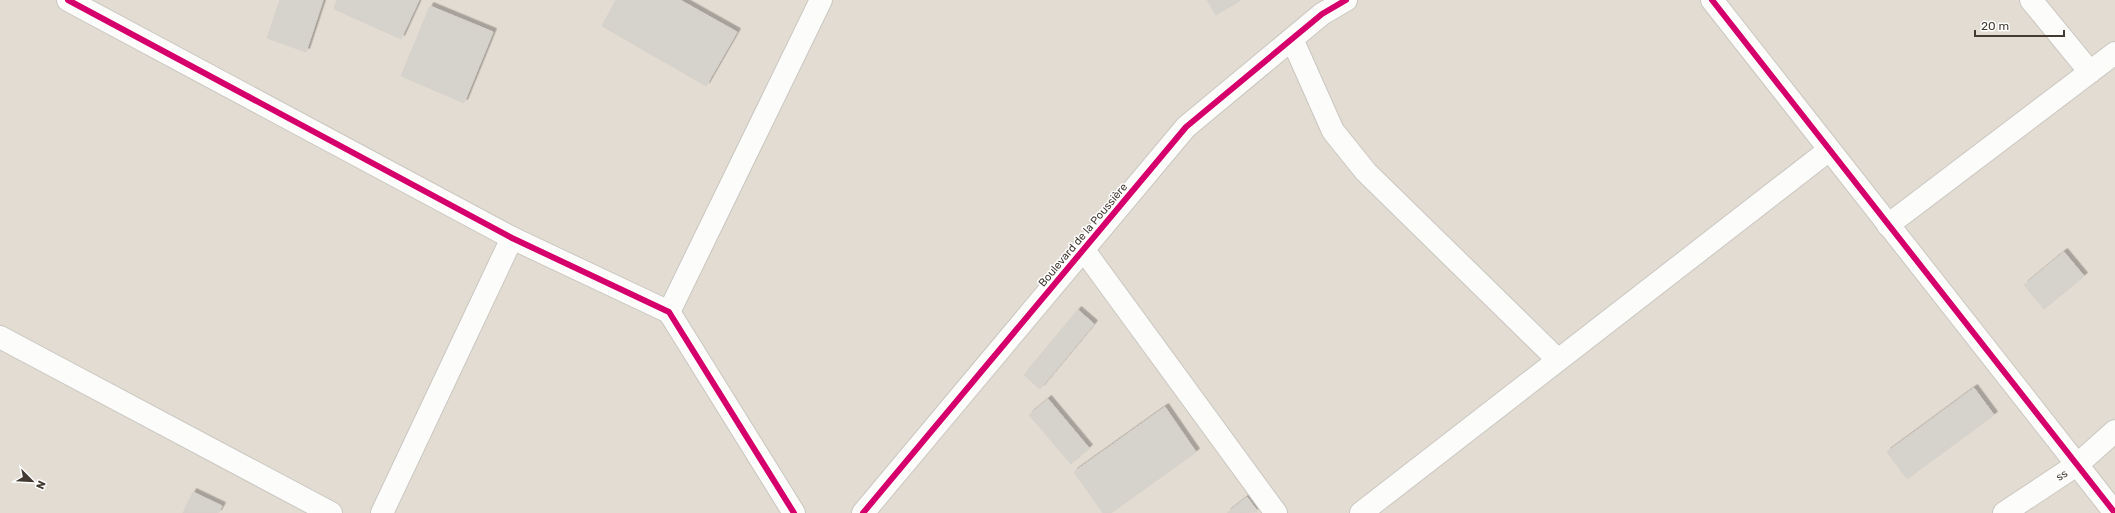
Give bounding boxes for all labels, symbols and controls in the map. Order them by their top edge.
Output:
scale bar [1975,12,2064,38]
text: 20 m [1981,19,2009,33]
street label: Boulevard de la Poussière [1036,181,1130,289]
north arrow [12,461,52,501]
street label: ss [2053,466,2070,483]
text: N [33,479,48,491]

